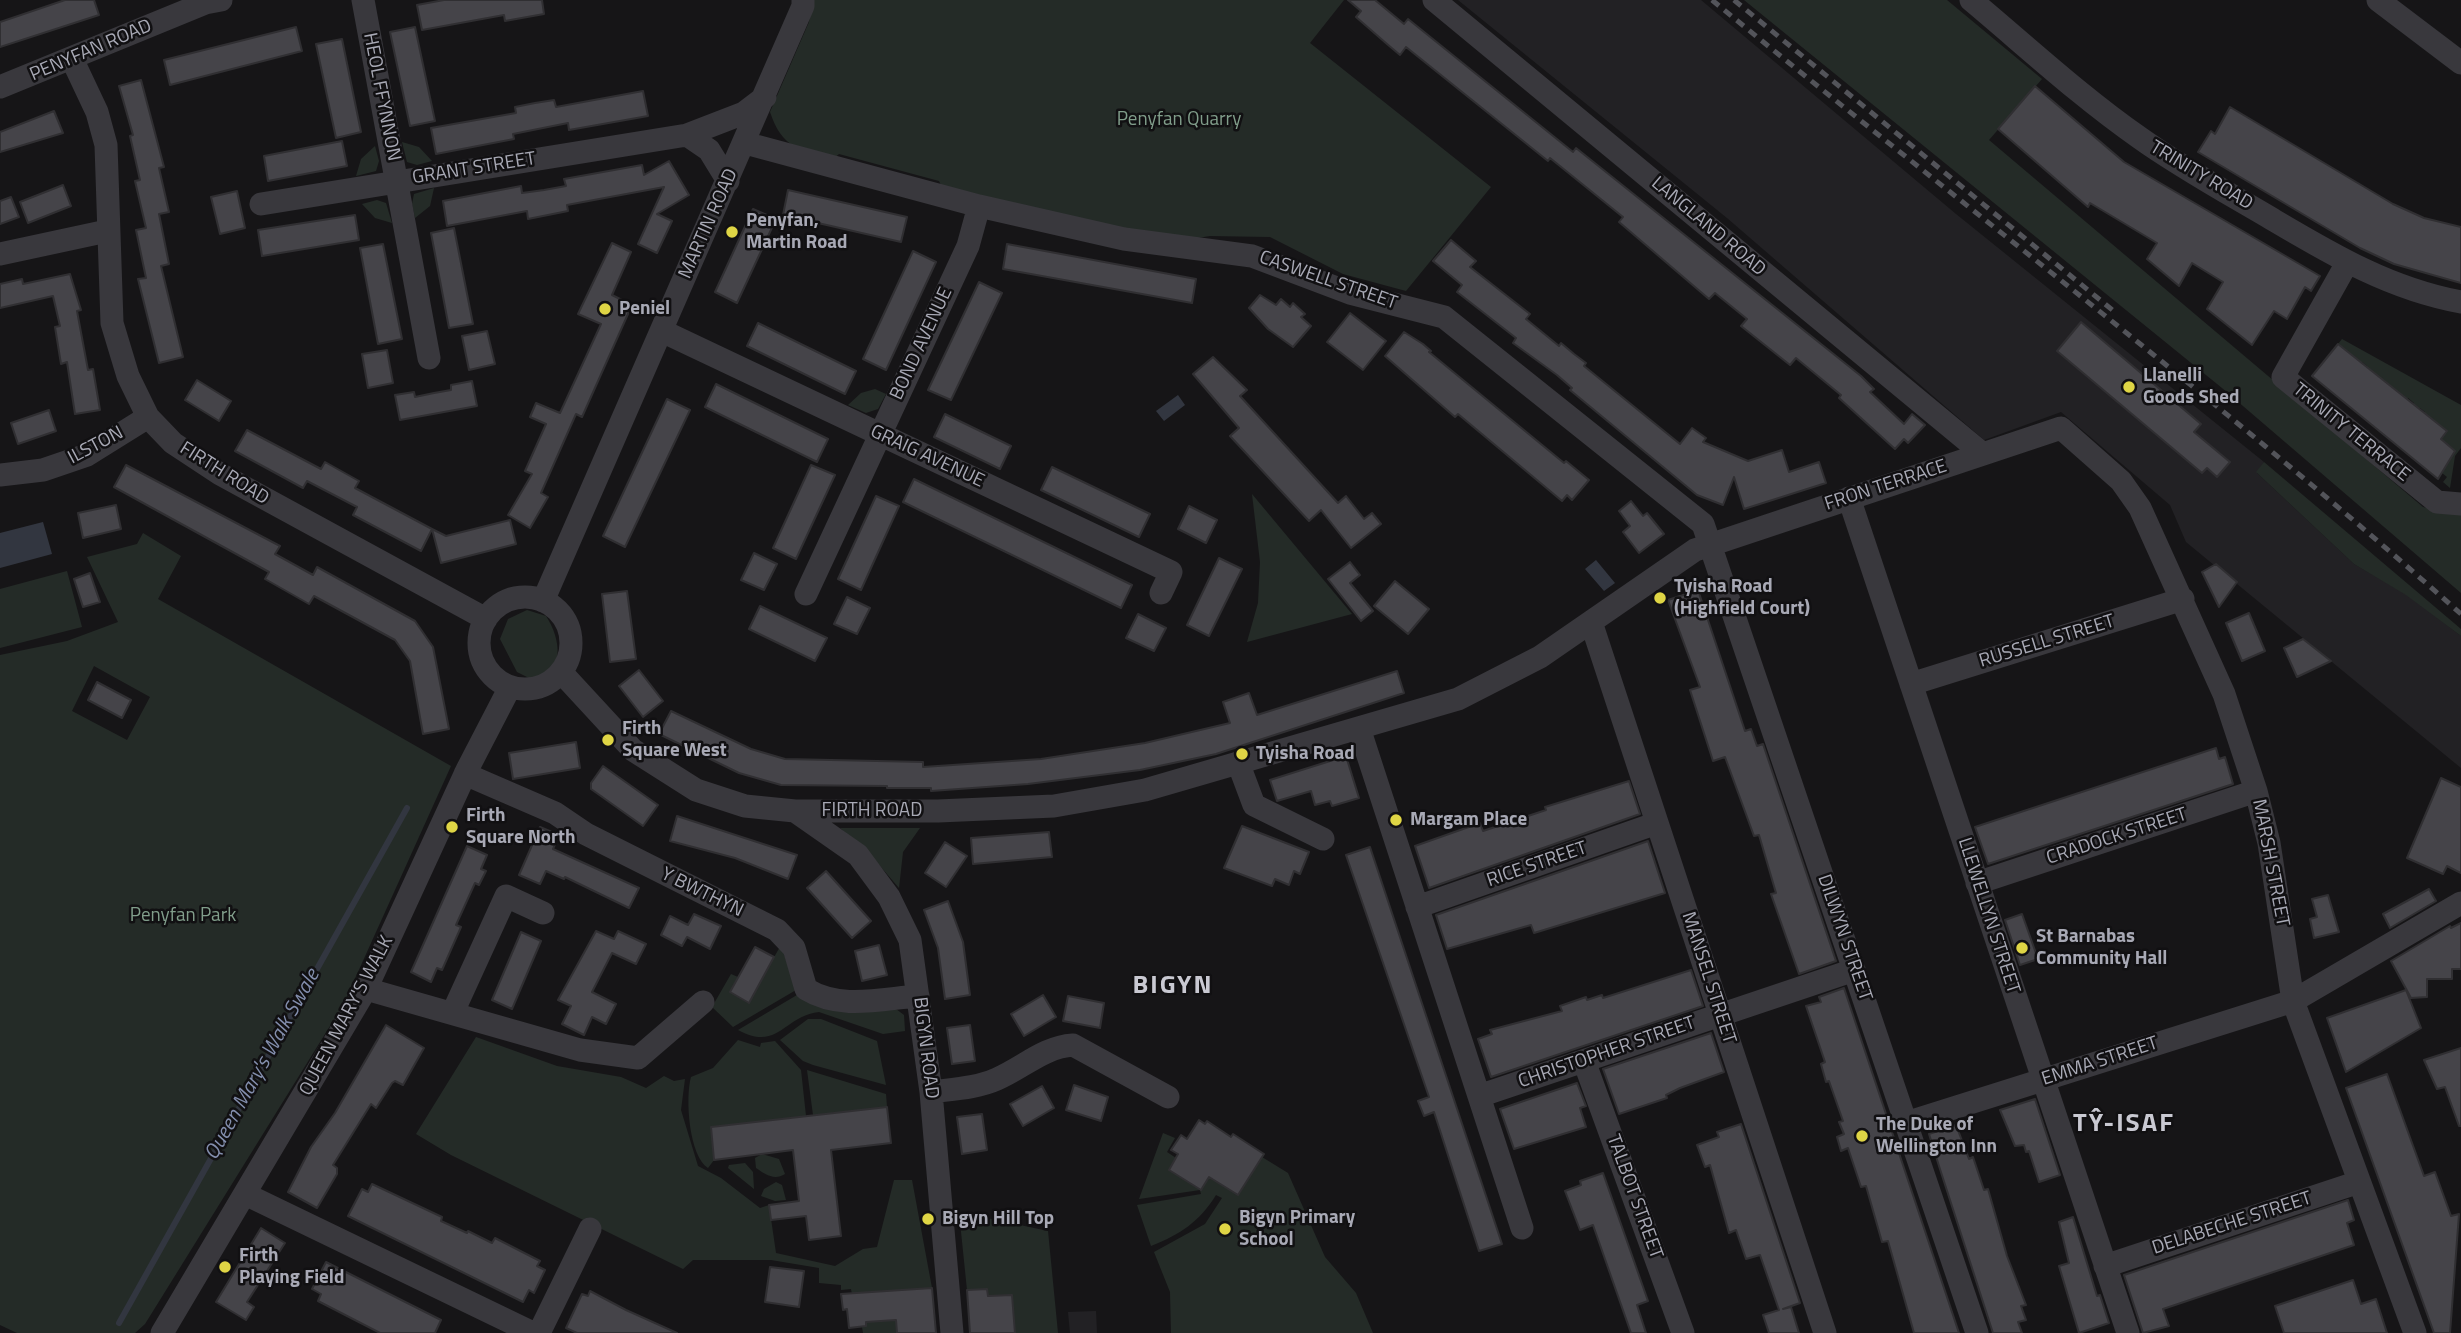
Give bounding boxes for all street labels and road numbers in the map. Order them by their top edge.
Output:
street label: PENYFAN ROAD [27,15,155,87]
street label: HEOL FFYNNON [357,31,405,163]
street label: TRINITY ROAD [2145,136,2257,216]
street label: GRANT STREET [411,148,537,190]
street label: MARTIN ROAD [675,165,743,283]
street label: LANGLAND ROAD [1646,173,1770,281]
street label: CASWELL STREET [1256,247,1400,315]
street label: BOND AVENUE [886,284,958,404]
street label: TRINITY TERRACE [2288,379,2414,487]
street label: GRAIG AVENUE [866,421,988,493]
street label: ILSTON [65,422,127,470]
street label: FIRTH ROAD [175,438,273,510]
street label: FRON TERRACE [1822,456,1950,516]
street label: RUSSELL STREET [1977,611,2117,673]
street label: MARSH STREET [2246,797,2294,929]
street label: FIRTH ROAD [822,800,922,822]
street label: CRADOCK STREET [2044,804,2190,870]
street label: LLEWELLYN STREET [1952,835,2024,997]
street label: RICE STREET [1484,837,1590,893]
street label: Y BWTHYN [657,863,747,923]
street label: DILWYN STREET [1812,872,1876,1004]
street label: MANSEL STREET [1676,909,1740,1047]
street label: QUEEN MARY'S WALK [295,932,399,1100]
street label: BIGYN ROAD [907,996,943,1100]
street label: CHRISTOPHER STREET [1516,1012,1698,1094]
street label: EMMA STREET [2039,1032,2161,1092]
street label: TALBOT STREET [1601,1132,1667,1262]
street label: DELABECHE STREET [2149,1187,2315,1261]

